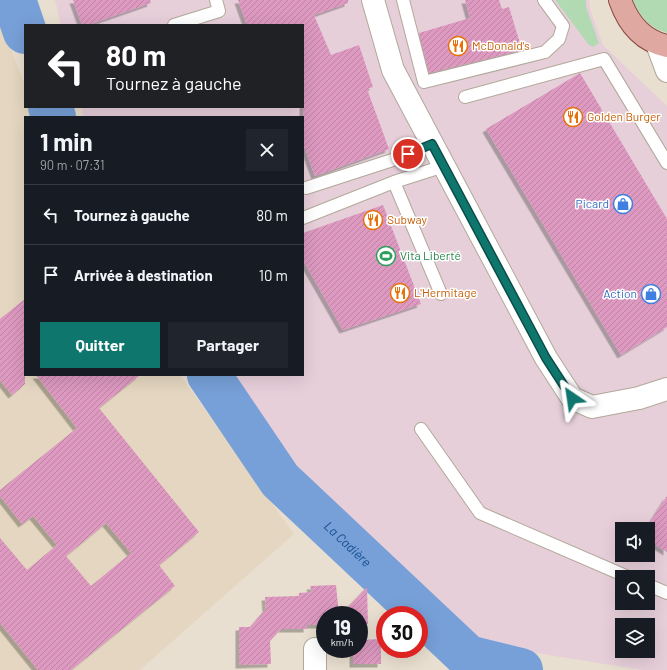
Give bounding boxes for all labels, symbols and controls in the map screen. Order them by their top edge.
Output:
restaurant icon: McDonald's [447,35,469,57]
text: 80 m [106,38,166,72]
place label: McDonald's [472,38,530,52]
icon: left [40,40,92,92]
text: Tournez à gauche [106,72,242,94]
restaurant icon: Golden Burger [562,106,584,128]
place label: Golden Burger [587,109,661,123]
text: 1 min [40,127,93,156]
button: close [246,129,288,171]
pin [391,137,425,171]
icon: arrive [397,143,419,165]
text: 90 m · 07:31 [40,157,104,173]
shop icon: Picard [612,193,634,215]
place label: Picard [576,196,609,210]
icon: left [40,204,62,226]
text: Tournez à gauche [74,206,190,224]
text: 80 m [256,206,288,224]
restaurant icon: Subway [362,209,384,231]
place label: Subway [387,212,427,226]
sports icon: Vita Liberté [375,245,397,267]
place label: Vita Liberté [400,248,461,262]
icon: arrive [40,264,62,286]
text: Arrivée à destination [74,266,213,284]
text: 10 m [259,266,288,284]
restaurant icon: L'Hermitage [389,282,411,304]
shop icon: Action [640,283,662,305]
place label: L'Hermitage [414,285,477,299]
place label: Action [603,286,637,300]
button: Quitter [40,322,160,368]
button: Partager [168,322,288,368]
position arrow [551,377,593,419]
water label: La Cadière [321,518,375,570]
map controls [615,522,655,658]
button: sound [615,522,655,562]
button: search [615,570,655,610]
speed limit sign: 30 [376,606,428,658]
text: 19 [333,615,351,639]
button: layers [615,618,655,658]
text: km/h [331,636,353,648]

